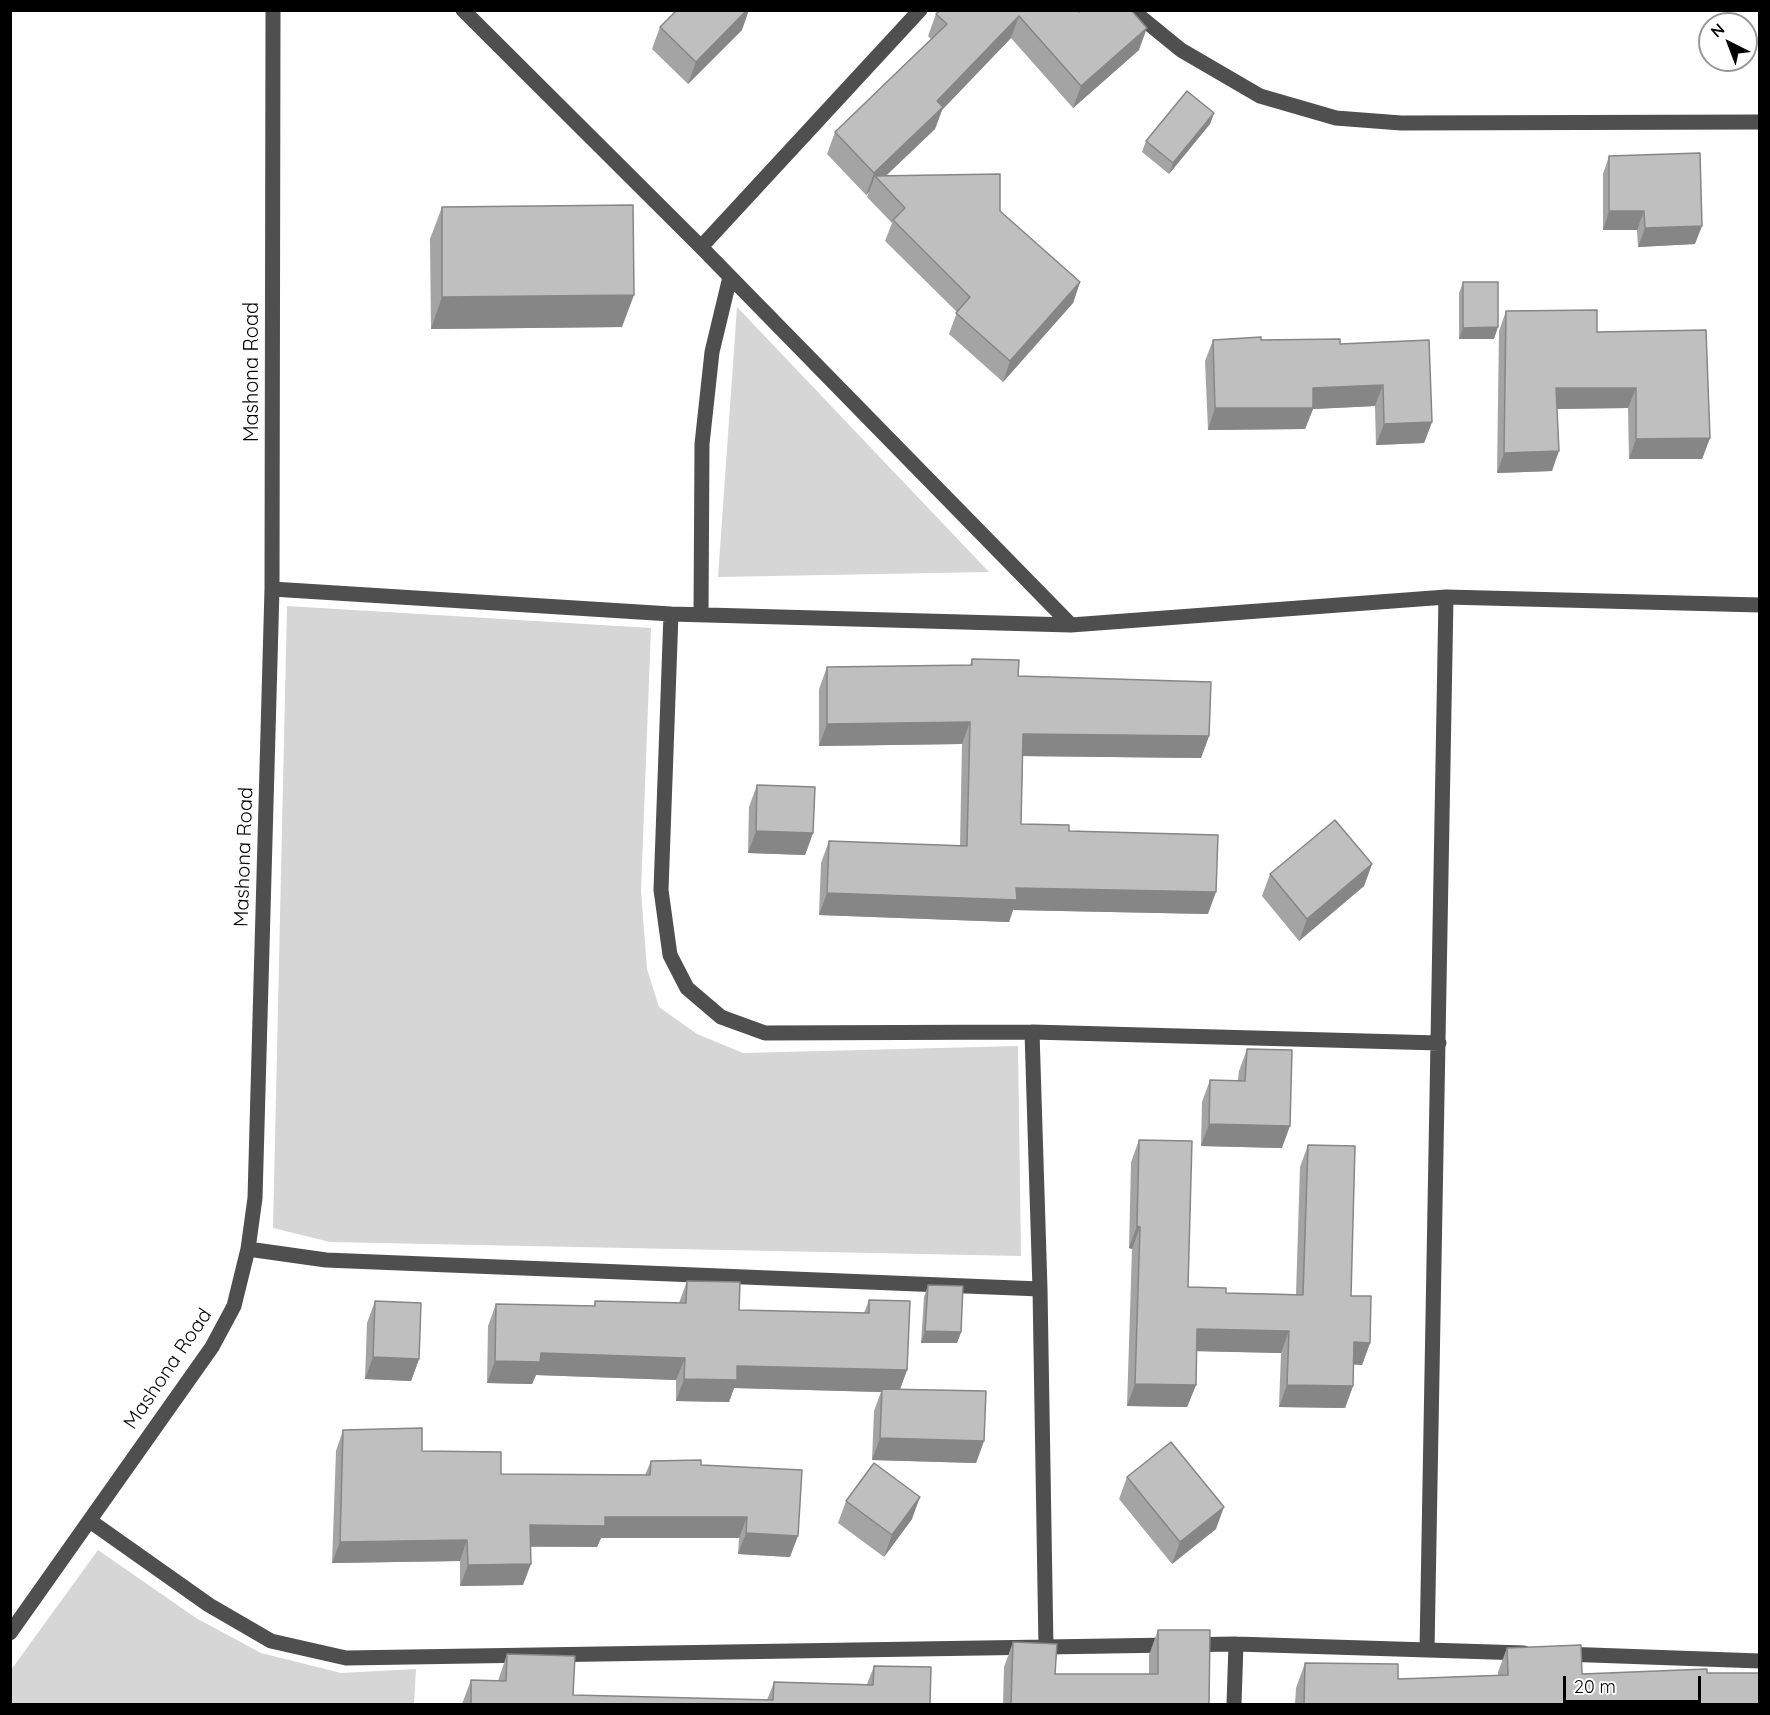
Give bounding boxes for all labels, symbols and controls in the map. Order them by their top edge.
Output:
north arrow [1698,12,1758,72]
text: N [1706,19,1728,41]
street label: Mashona Road [240,302,264,442]
street label: Mashona Road [230,787,258,927]
street label: Mashona Road [119,1304,217,1434]
scale bar [1566,1664,1704,1702]
text: 20 m [1574,1675,1616,1698]

